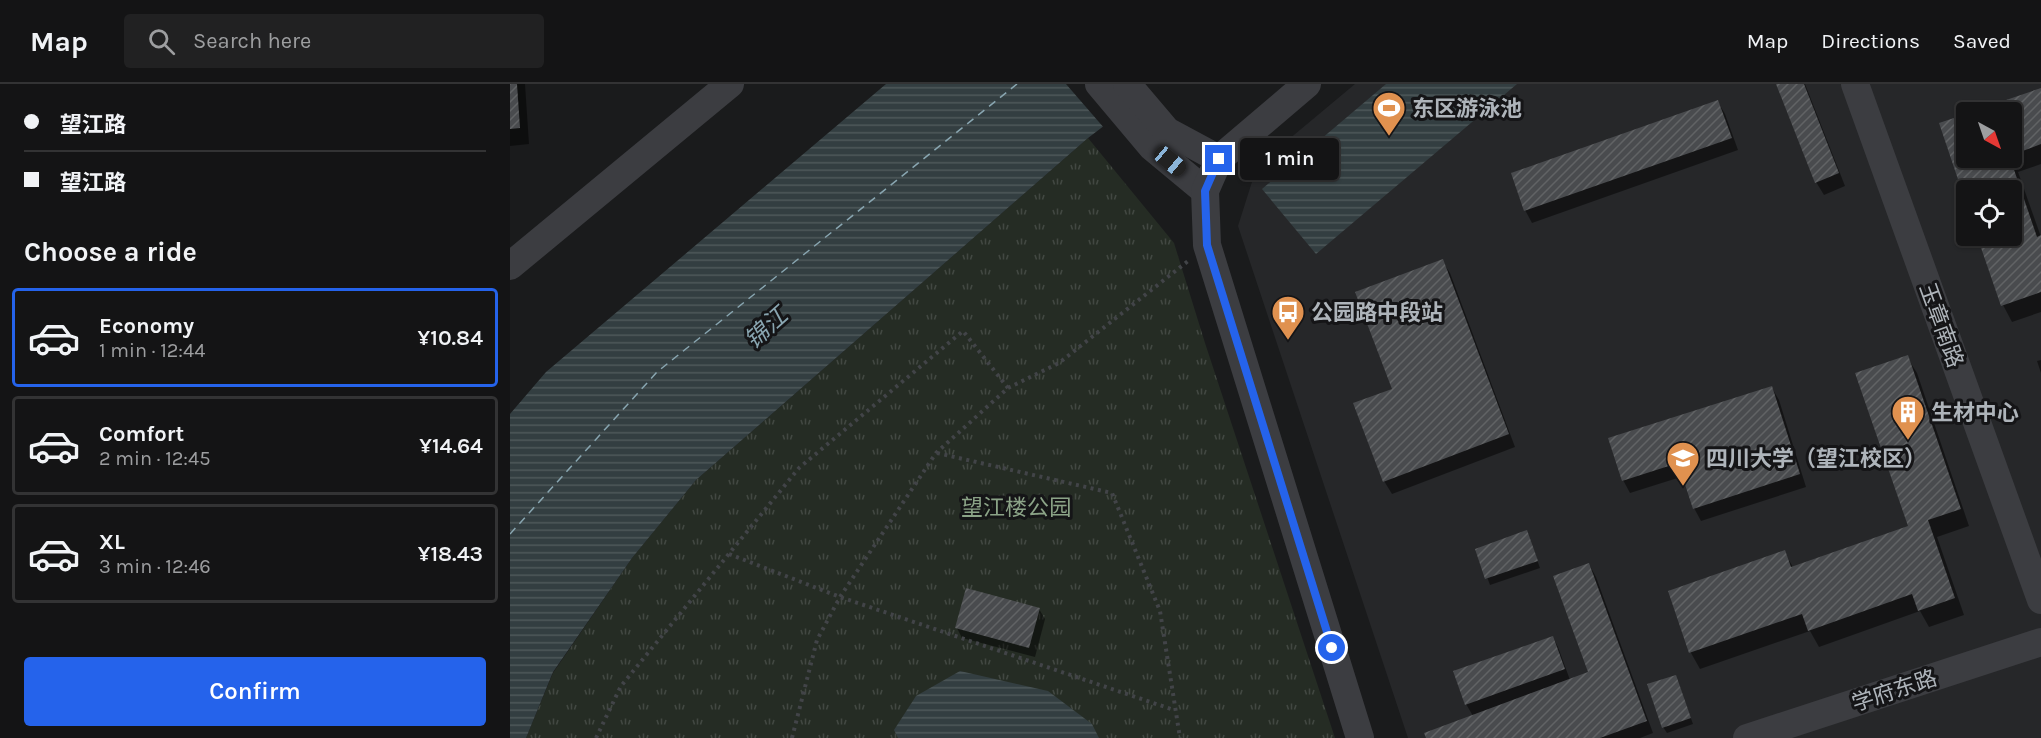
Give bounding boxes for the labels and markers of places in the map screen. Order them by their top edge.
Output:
sports icon: 东区游泳池 [1371,90,1407,137]
place label: 东区游泳池 [1412,96,1522,122]
bus stop icon: 公园路中段站 [1270,294,1306,341]
place label: 公园路中段站 [1311,300,1443,326]
building icon: 生材中心 [1890,394,1926,441]
place label: 生材中心 [1931,400,2019,426]
school or university icon: 四川大学（望江校区） [1665,440,1701,487]
place label: 四川大学（望江校区） [1706,446,1926,472]

